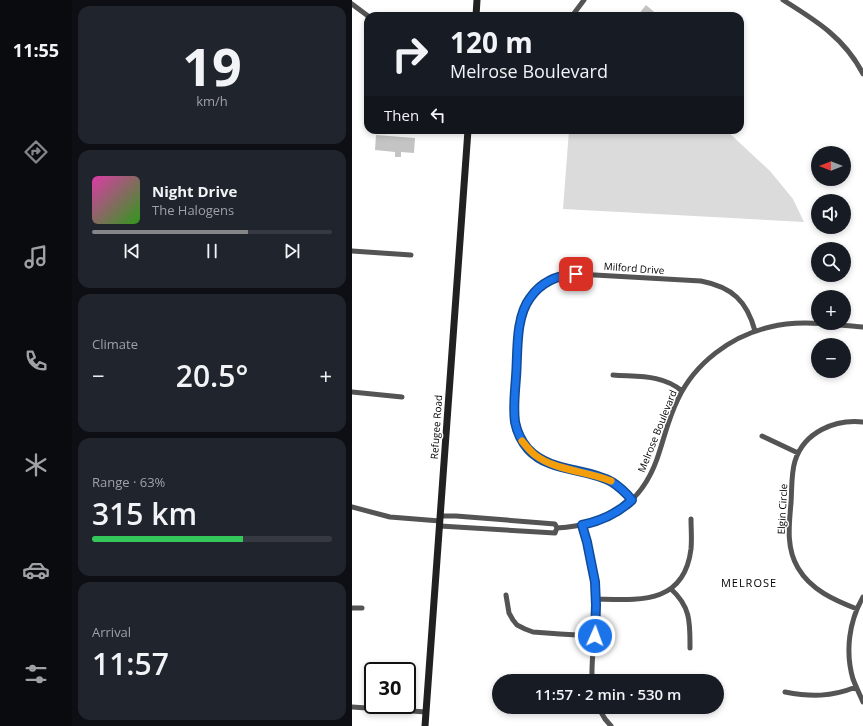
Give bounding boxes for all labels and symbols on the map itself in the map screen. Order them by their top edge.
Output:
north arrow [811,146,851,186]
pin [559,257,593,291]
street label: Milford Drive [603,259,665,277]
street label: Melrose Boulevard [634,388,680,474]
street label: Refugee Road [427,394,445,460]
street label: Elgin Circle [774,483,790,535]
district label: MELROSE [721,575,777,590]
position arrow [574,615,616,657]
speed limit sign: 30 [364,662,416,714]

